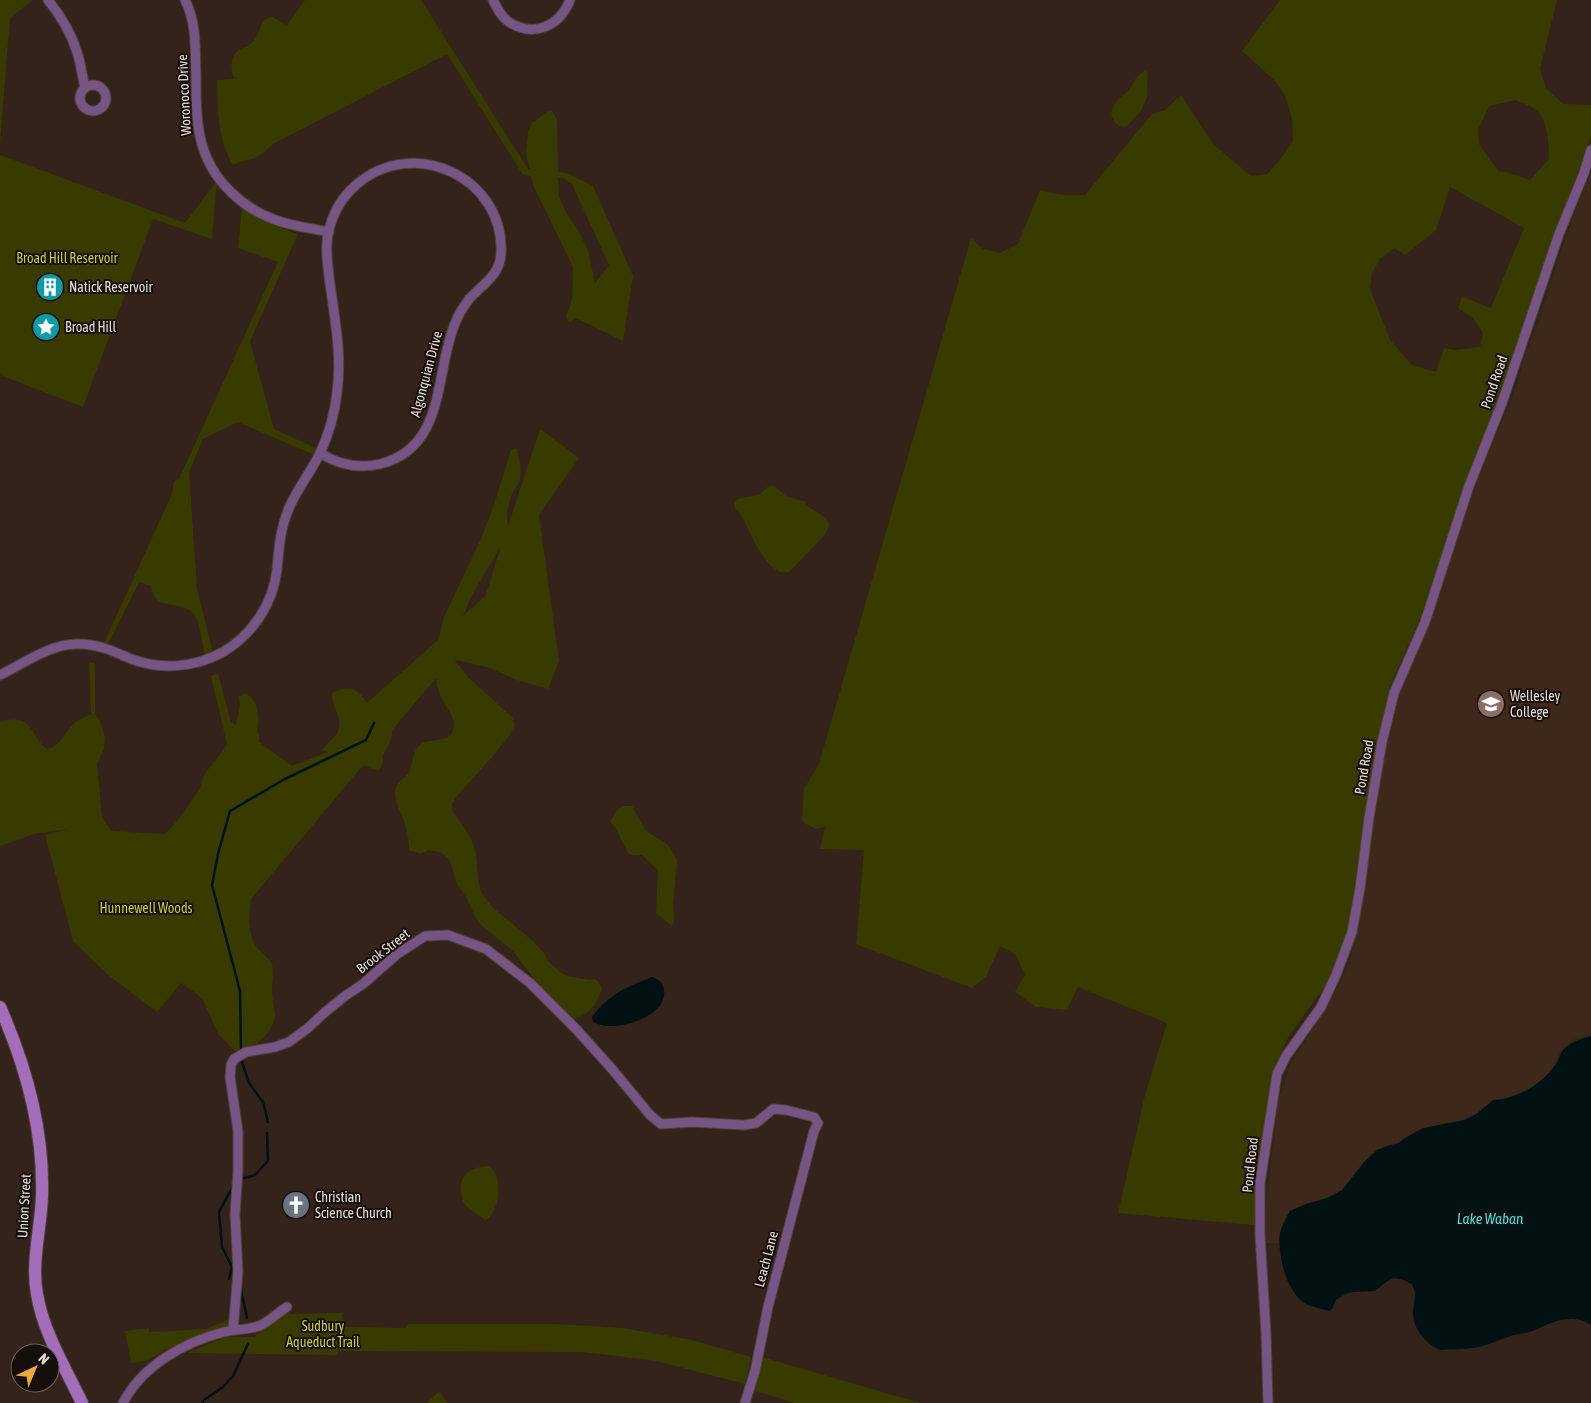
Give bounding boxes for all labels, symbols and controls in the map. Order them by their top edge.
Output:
street label: Woronoco Drive [174,54,194,136]
park label: Broad Hill Reservoir [16,250,119,266]
building icon: Natick Reservoir [35,272,65,302]
place label: Natick Reservoir [69,279,153,295]
place icon: Broad Hill [31,312,61,342]
place label: Broad Hill [65,319,116,335]
street label: Algonquian Drive [407,329,445,419]
street label: Pond Road [1477,353,1511,411]
place label: Wellesley College [1510,688,1560,720]
school or university icon: Wellesley College [1476,689,1506,719]
street label: Pond Road [1351,738,1377,796]
park label: Hunnewell Woods [99,900,193,916]
street label: Brook Street [353,925,413,977]
street label: Pond Road [1239,1137,1261,1193]
street label: Union Street [14,1173,34,1239]
place label: Christian Science Church [315,1189,392,1221]
church icon: Christian Science Church [281,1190,311,1220]
water label: Lake Waban [1457,1210,1523,1227]
street label: Leach Lane [751,1229,781,1289]
park label: Sudbury Aqueduct Trail [286,1318,360,1350]
north arrow [10,1343,60,1393]
text: N [36,1350,53,1367]

